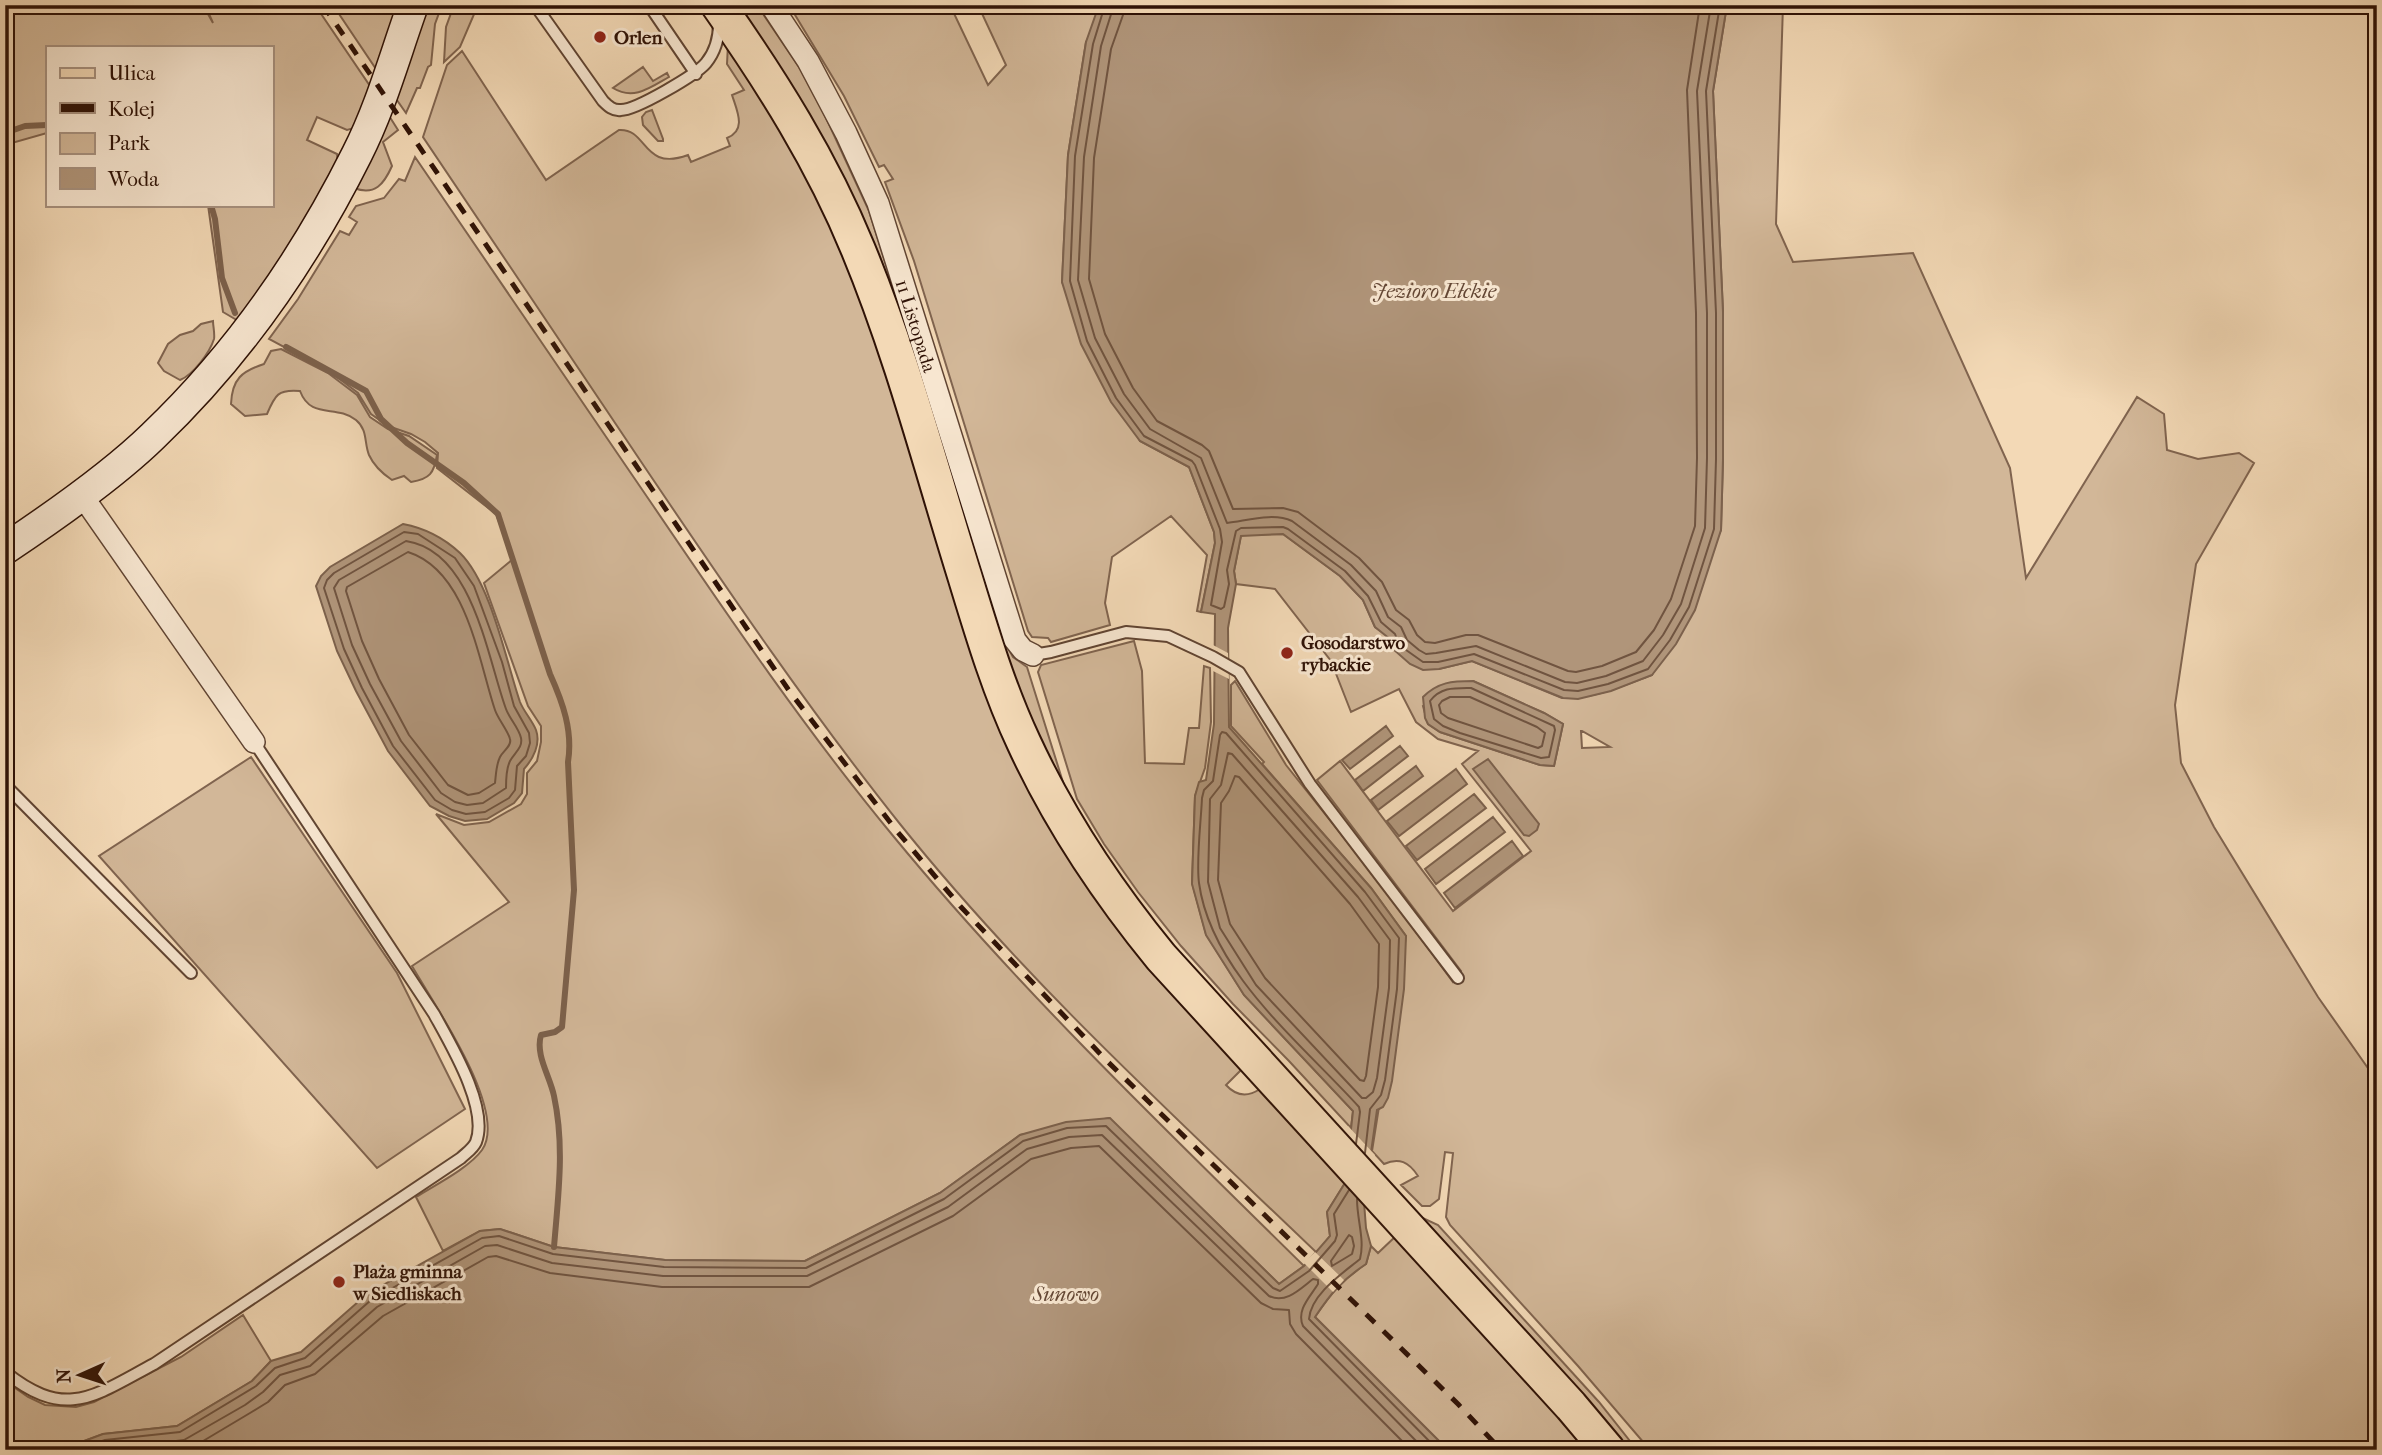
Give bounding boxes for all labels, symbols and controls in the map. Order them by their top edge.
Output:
place label: Orlen [614,27,664,49]
marker: Orlen [592,29,608,45]
legend [46,46,273,206]
text: Ulica [108,61,155,85]
text: Kolej [108,97,155,121]
text: Park [108,131,150,155]
text: Woda [107,167,159,191]
street label: 11 Listopada [891,277,940,375]
water label: Jezioro Ełckie [1372,279,1497,303]
place label: Gosodarstwo rybackie [1300,632,1406,676]
marker: Gosodarstwo rybackie [1279,645,1295,661]
place label: Plaża gminna w Siedliskach [352,1261,463,1305]
marker: Plaża gminna w Siedliskach [331,1274,347,1290]
water label: Sunowo [1032,1282,1099,1306]
north arrow [46,1340,116,1410]
text: N [53,1367,75,1384]

